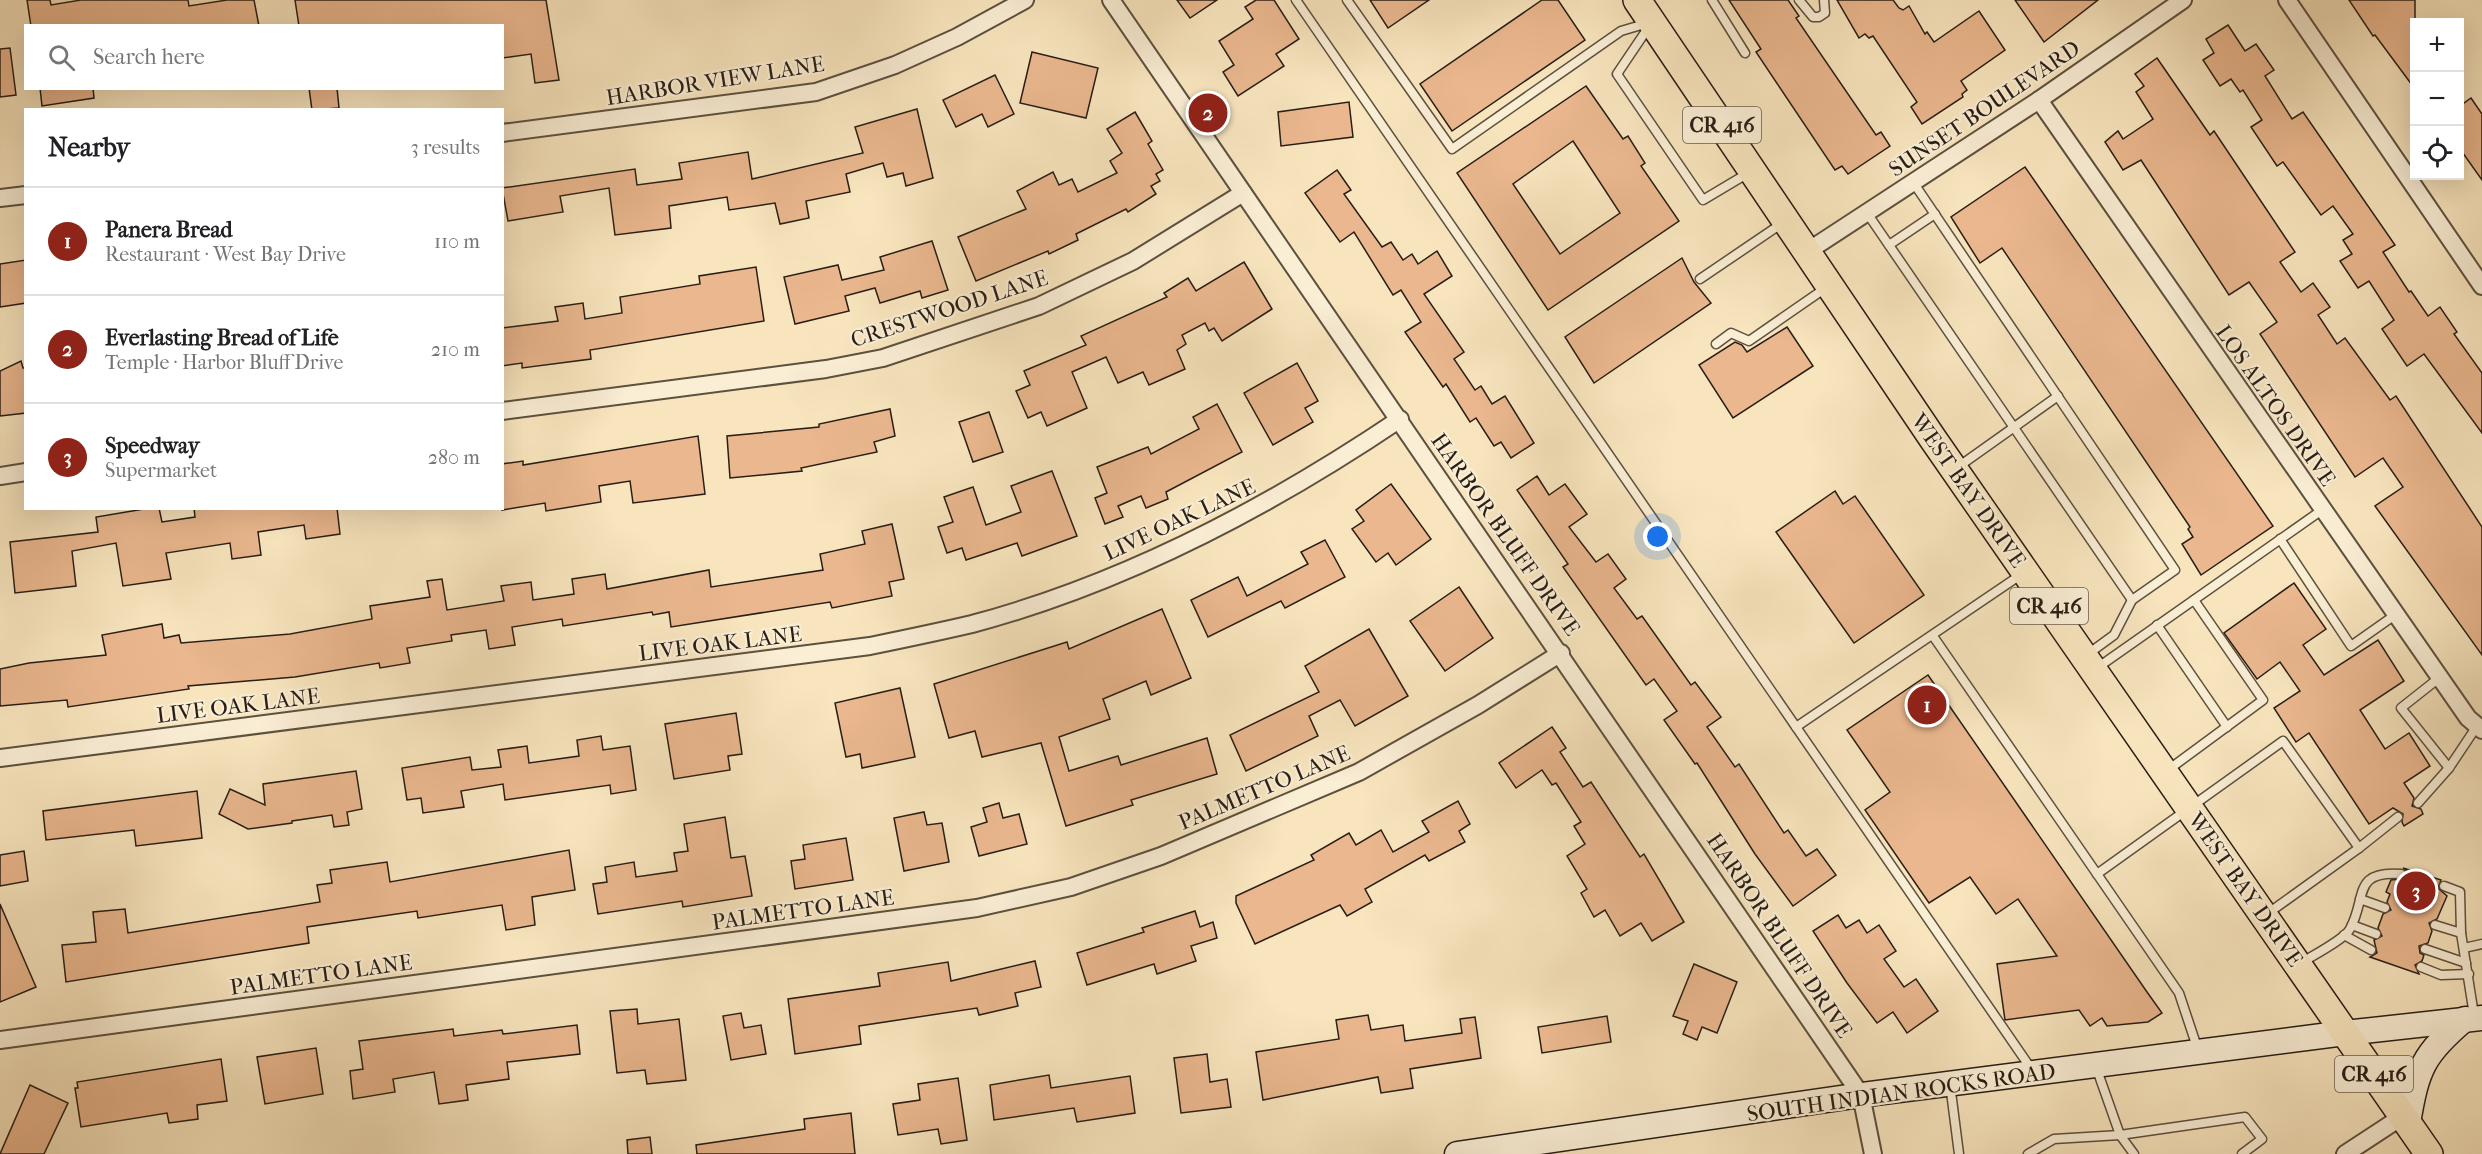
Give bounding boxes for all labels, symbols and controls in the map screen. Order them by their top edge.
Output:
map controls [2410,18,2464,180]
button: + [2410,18,2464,72]
search box [24,24,504,90]
street label: SUNSET BOULEVARD [1884,35,2085,182]
icon: search [45,41,78,74]
text: Search here [93,44,205,70]
street label: HARBOR VIEW LANE [604,51,826,111]
button: − [2410,72,2464,126]
pin: 2 [1188,90,1228,136]
road number: CR 416 [1683,107,1761,143]
button: locate [2410,126,2464,180]
text: Nearby [48,132,130,163]
text: 3 results [411,136,480,159]
text: Panera Bread [105,217,233,243]
text: 1 [64,230,71,253]
text: 110 m [434,230,480,253]
text: Restaurant · West Bay Drive [105,243,346,266]
street label: CRESTWOOD LANE [847,265,1051,353]
street label: LOS ALTOS DRIVE [2210,320,2340,491]
text: Everlasting Bread of Life [105,325,339,351]
text: 2 [62,338,73,361]
text: 210 m [431,338,480,361]
text: Temple · Harbor Bluff Drive [105,351,343,374]
street label: WEST BAY DRIVE [1905,408,2031,573]
street label: HARBOR BLUFF DRIVE [1425,428,1585,641]
text: Speedway [105,433,200,459]
text: 3 [63,446,72,469]
text: 280 m [428,446,480,469]
text: Supermarket [105,459,217,482]
street label: LIVE OAK LANE [1099,473,1259,566]
your location [1643,522,1672,551]
road number: CR 416 [2010,588,2088,624]
street label: LIVE OAK LANE [637,621,803,667]
pin: 1 [1908,682,1946,728]
street label: LIVE OAK LANE [155,683,321,729]
street label: PALMETTO LANE [1175,740,1354,836]
street label: WEST BAY DRIVE [2182,807,2308,972]
street label: HARBOR BLUFF DRIVE [1701,828,1857,1043]
pin: 3 [2396,868,2436,914]
street label: PALMETTO LANE [710,884,896,936]
street label: PALMETTO LANE [228,949,414,1001]
road number: CR 416 [2335,1056,2413,1092]
street label: SOUTH INDIAN ROCKS ROAD [1745,1058,2057,1128]

